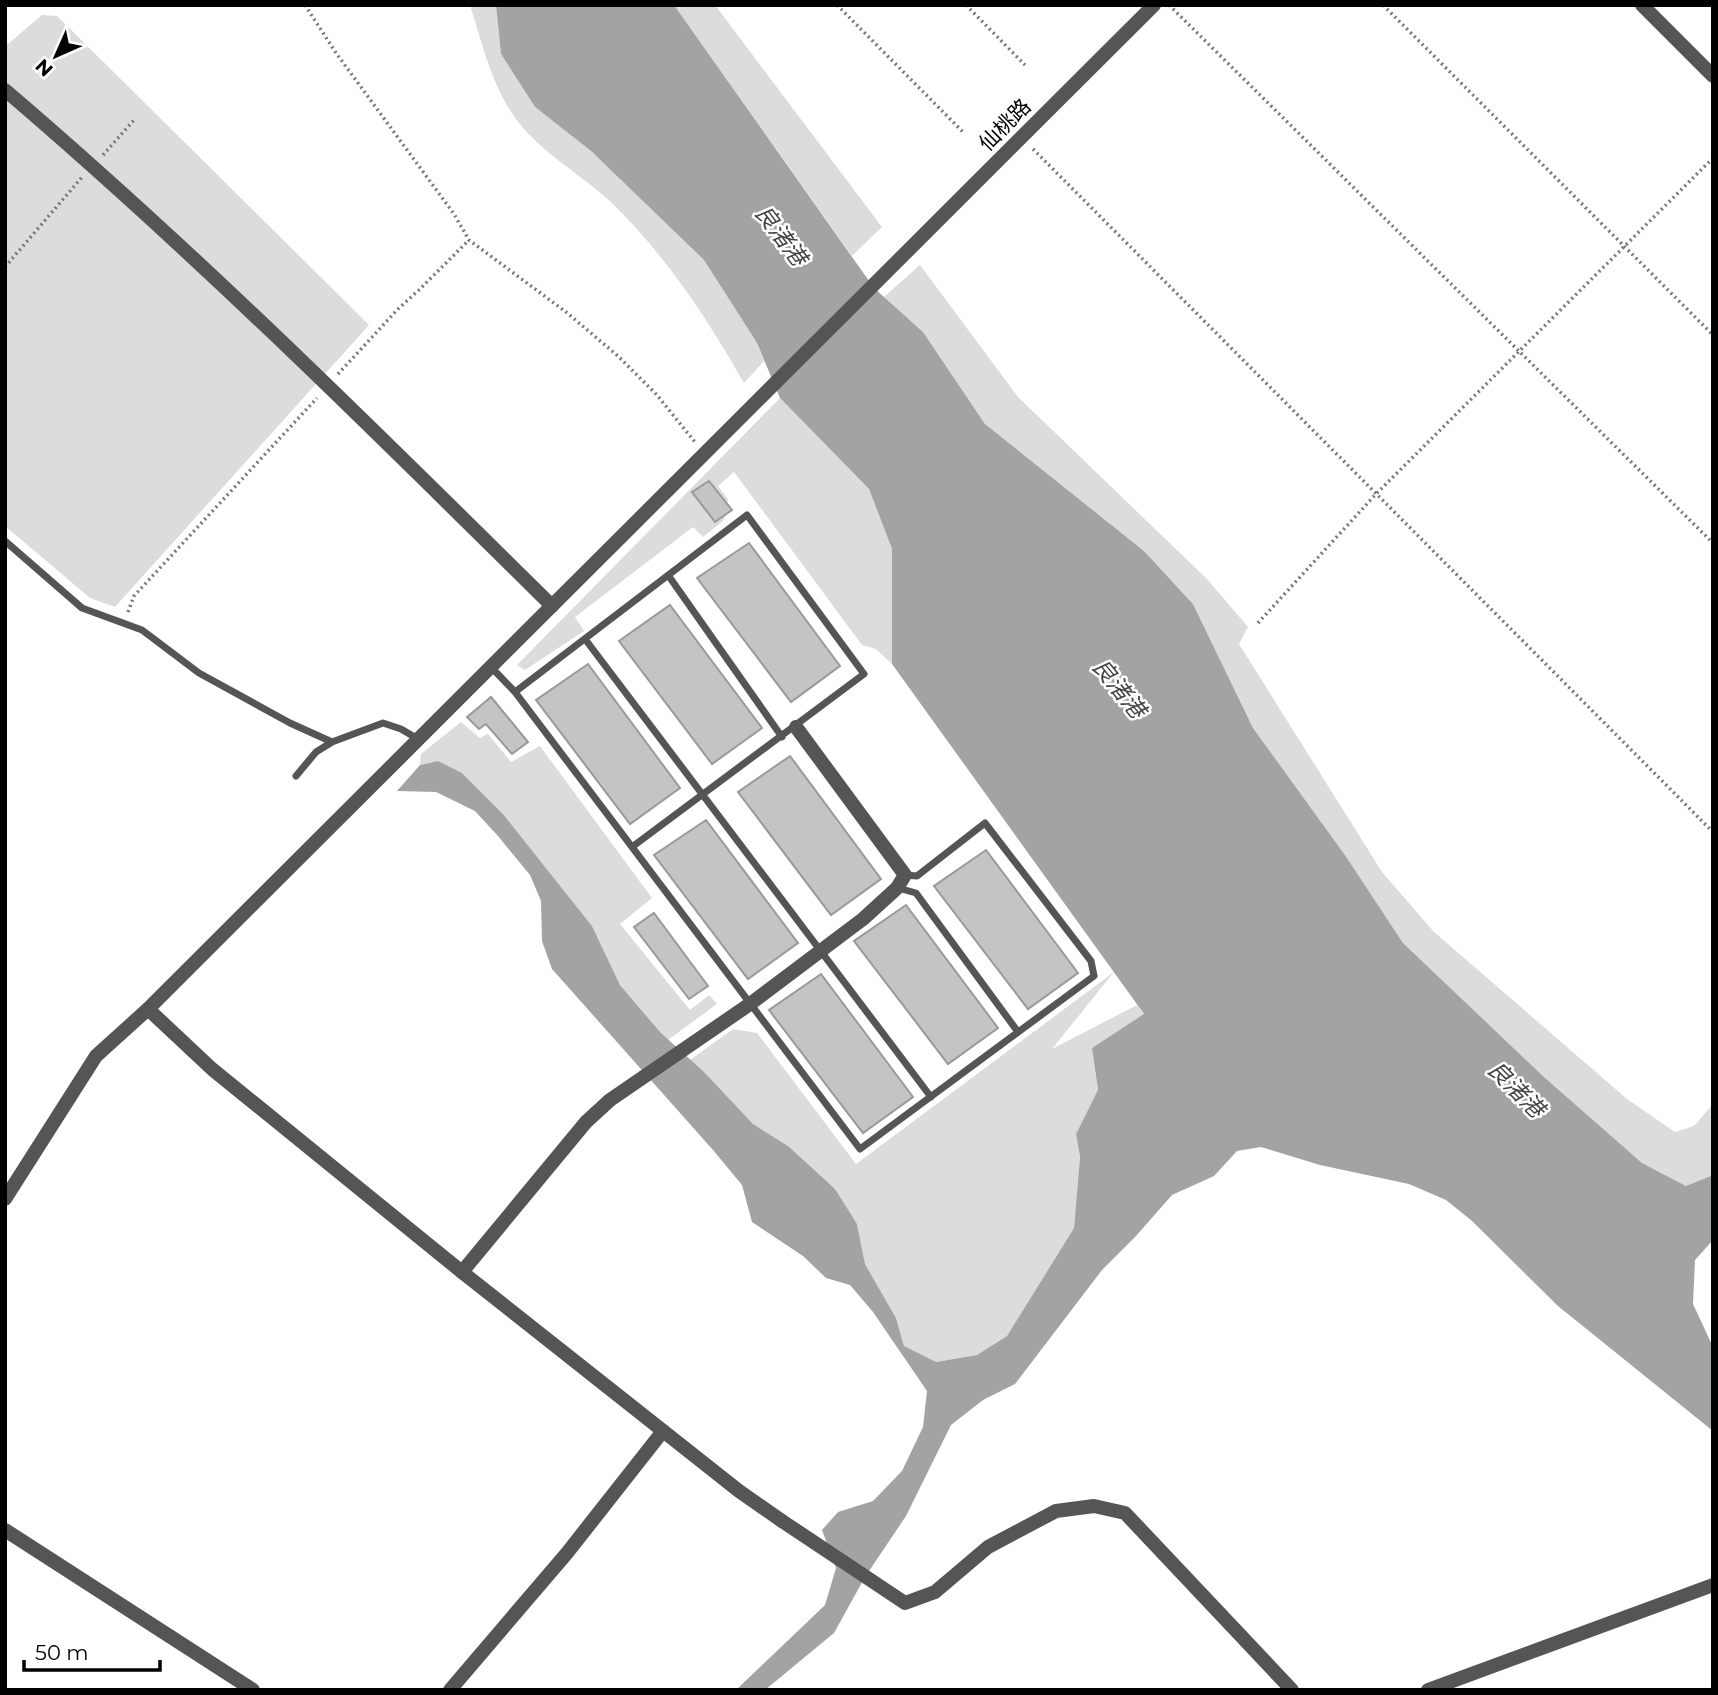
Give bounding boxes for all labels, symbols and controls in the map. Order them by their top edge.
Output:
north arrow [21,21,91,91]
text: N [31,54,58,81]
street label: 仙桃路 [974,94,1036,156]
water label: 良渚港 [749,199,815,273]
water label: 良渚港 [1086,652,1153,726]
water label: 良渚港 [1482,1055,1552,1125]
scale bar [24,1628,161,1672]
text: 50 m [35,1640,89,1665]

